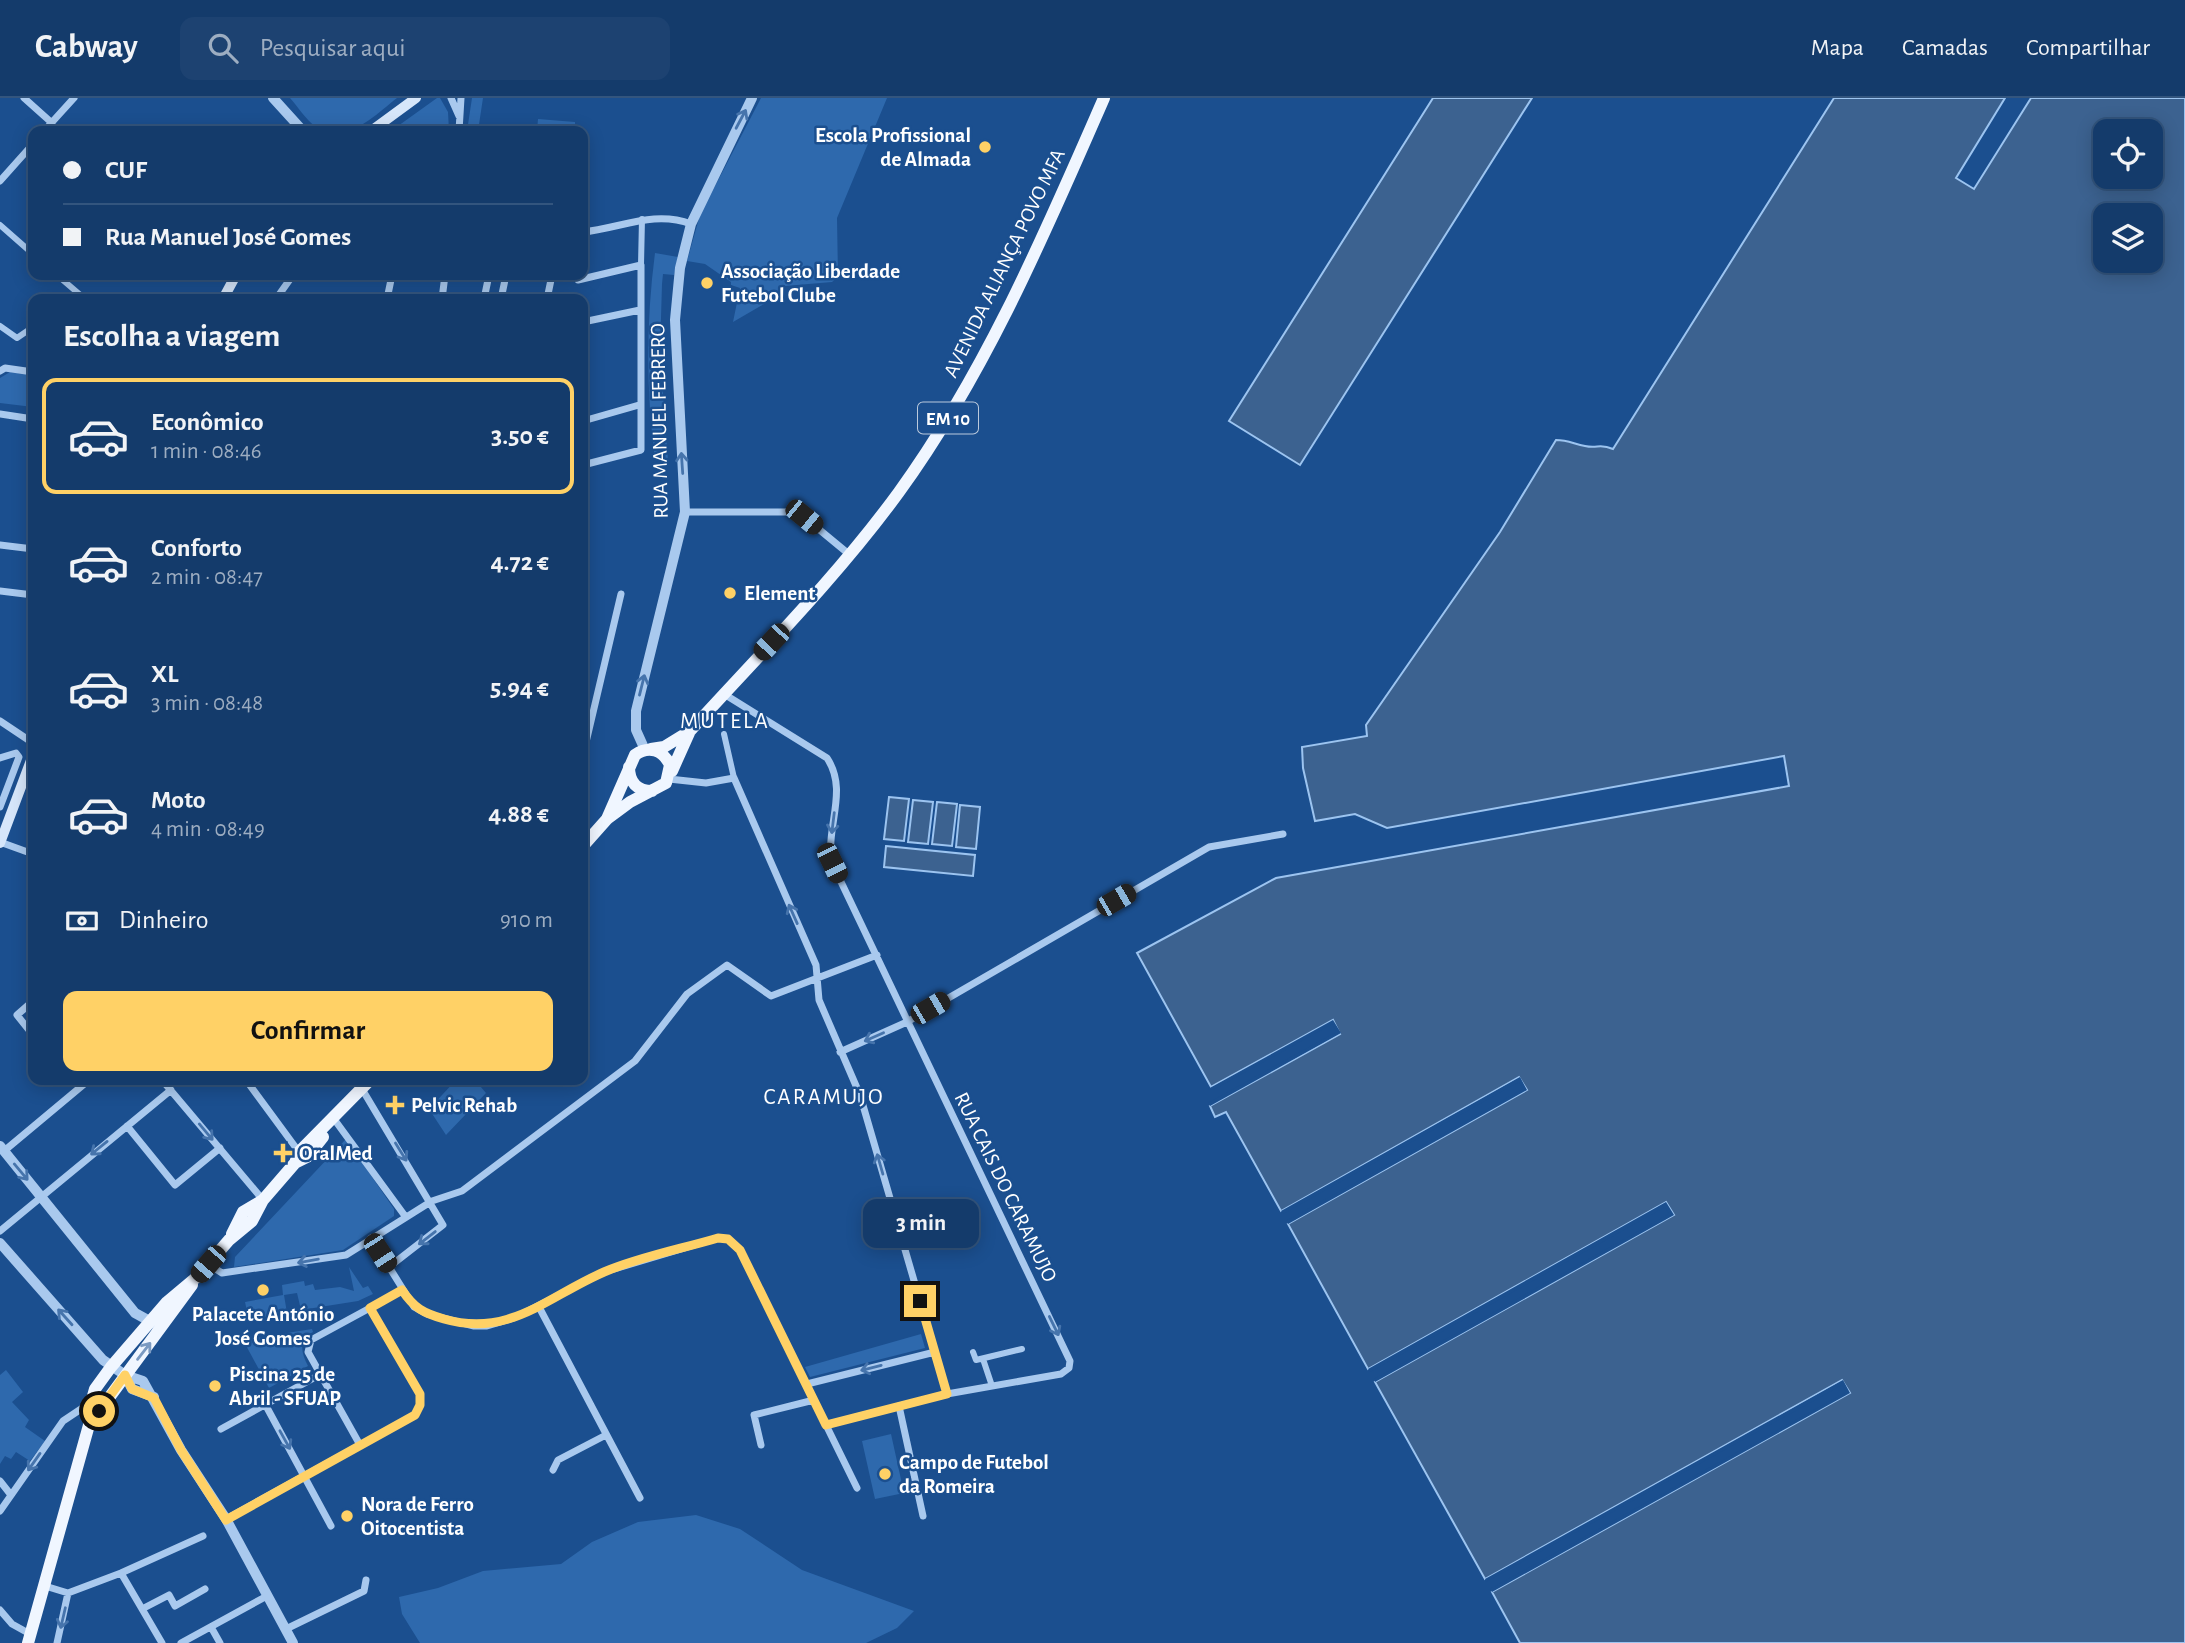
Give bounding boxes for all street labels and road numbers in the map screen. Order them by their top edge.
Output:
street label: AVENIDA ALIANÇA POVO MFA [940,146,1069,381]
street label: RUA MANUEL FEBRERO [647,323,672,519]
road number: EM 10 [918,402,978,434]
street label: RUA CAIS DO CARAMUJO [950,1089,1061,1285]

